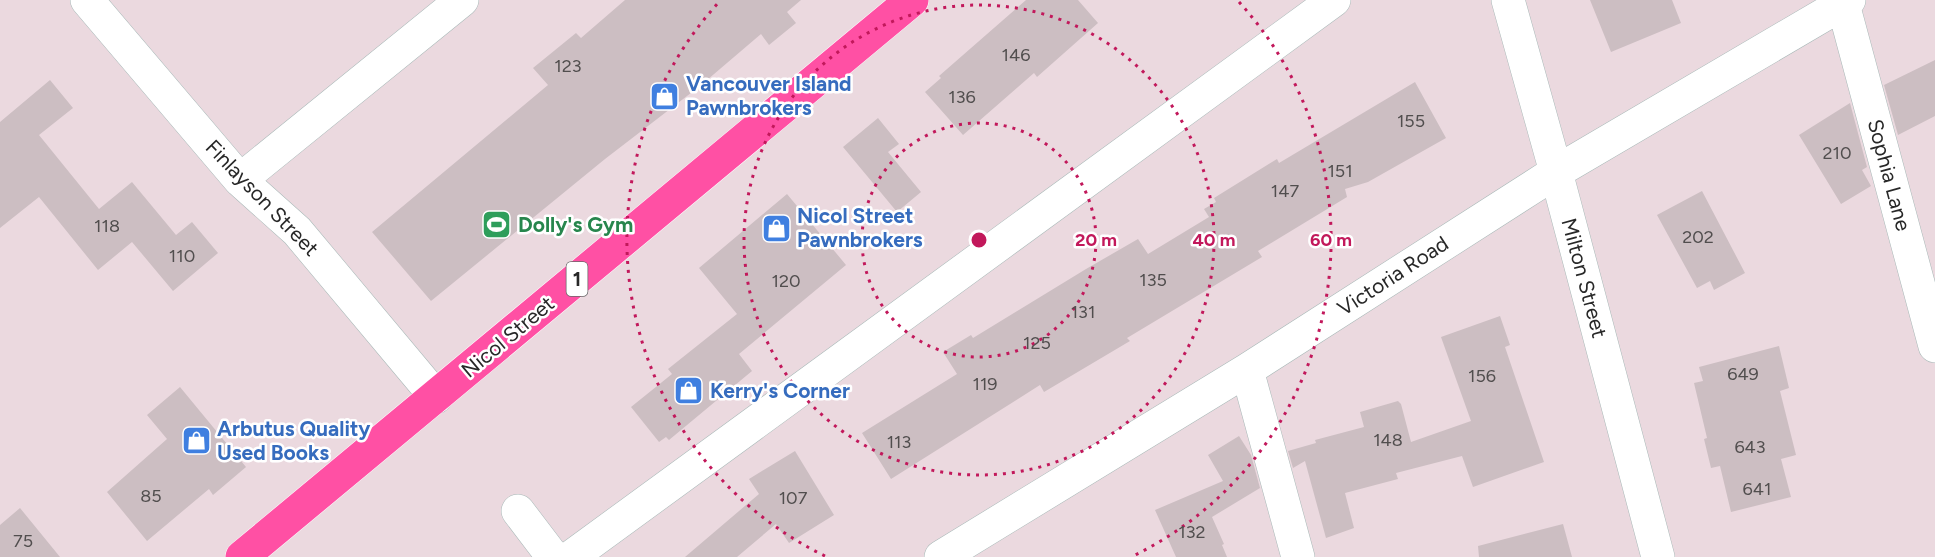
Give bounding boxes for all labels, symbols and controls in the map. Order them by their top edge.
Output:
house number: 146 [1002,44,1030,66]
house number: 123 [554,55,582,77]
place label: Vancouver Island Pawnbrokers [686,71,852,120]
shop icon: Vancouver Island Pawnbrokers [649,80,681,112]
house number: 136 [948,86,976,108]
house number: 155 [1397,110,1425,132]
street label: Sophia Lane [1863,116,1916,234]
street label: Finlayson Street [201,134,324,261]
house number: 210 [1822,142,1852,164]
house number: 151 [1327,160,1353,182]
house number: 147 [1271,180,1299,202]
place label: Nicol Street Pawnbrokers [797,203,923,252]
sports icon: Dolly's Gym [481,209,513,241]
place label: Dolly's Gym [518,212,633,237]
shop icon: Nicol Street Pawnbrokers [760,212,792,244]
house number: 118 [94,215,120,237]
street label: Milton Street [1556,215,1612,341]
house number: 202 [1682,226,1714,248]
text: 20 m [1075,229,1117,251]
text: 40 m [1192,229,1236,251]
text: 60 m [1310,229,1352,251]
centre of rings [969,230,989,250]
street label: Victoria Road [1333,230,1453,321]
house number: 110 [169,245,195,267]
road number: 1 [566,262,588,296]
house number: 135 [1139,269,1167,291]
house number: 120 [771,270,801,292]
street label: Nicol Street [456,291,559,383]
house number: 131 [1071,301,1095,323]
house number: 125 [1023,332,1051,354]
house number: 649 [1727,363,1759,385]
house number: 156 [1468,365,1496,387]
house number: 119 [972,373,998,395]
shop icon: Kerry's Corner [673,375,705,407]
place label: Kerry's Corner [710,378,850,403]
place label: Arbutus Quality Used Books [217,416,371,465]
shop icon: Arbutus Quality Used Books [180,425,212,457]
house number: 148 [1373,429,1403,451]
house number: 113 [887,431,911,453]
house number: 643 [1734,436,1766,458]
house number: 641 [1743,478,1771,500]
house number: 85 [140,485,162,507]
house number: 107 [779,487,808,509]
house number: 132 [1178,521,1206,543]
house number: 75 [13,530,33,552]

